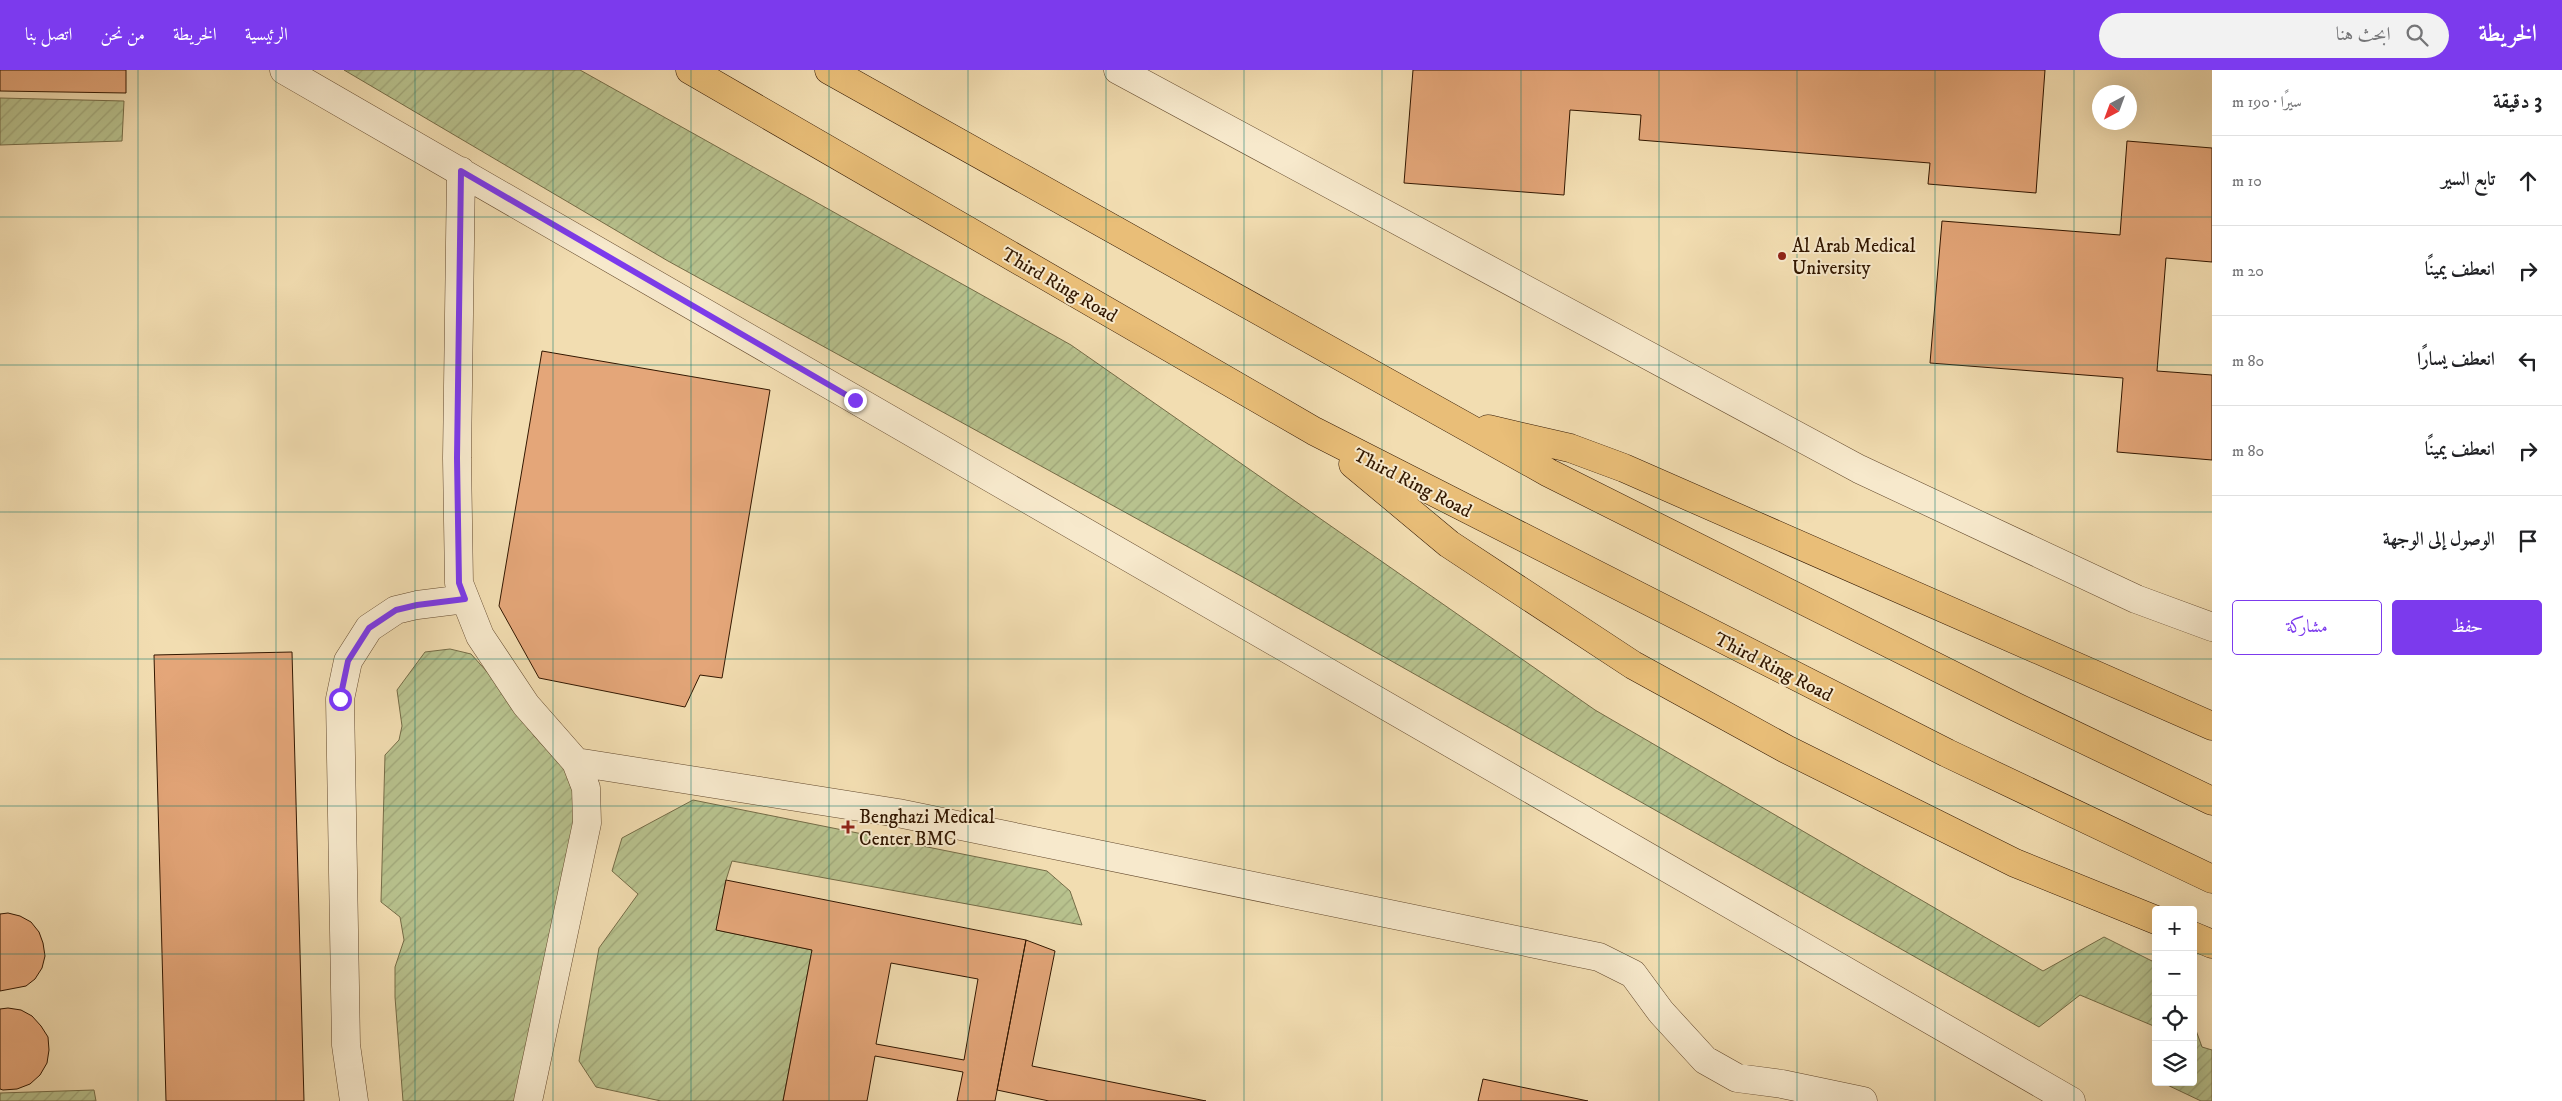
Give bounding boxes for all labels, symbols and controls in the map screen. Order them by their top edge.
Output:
search box [2099,13,2449,58]
text: الخريطة [2479,19,2537,49]
icon: search [2403,21,2431,49]
text: ابحث هنا [2336,23,2391,46]
text: اتصل بنا [25,24,72,46]
text: من نحن [100,24,145,46]
text: الخريطة [173,24,217,46]
text: الرئيسية [245,24,288,46]
north arrow [2092,85,2137,130]
text: 3 دقيقة [2493,89,2542,115]
text: سيرًا · 190 m [2232,92,2302,112]
icon: ahead [2514,167,2542,195]
text: تابع السير [2441,168,2495,191]
text: 10 m [2232,171,2262,191]
place label: Al Arab Medical University [1792,235,1916,280]
street label: Third Ring Road [997,243,1122,328]
marker: Al Arab Medical University [1776,250,1788,262]
icon: right [2514,257,2542,285]
text: انعطف يمينًا [2425,258,2495,281]
text: 20 m [2232,261,2264,281]
icon: left [2514,347,2542,375]
text: انعطف يسارًا [2417,348,2495,371]
text: 80 m [2232,351,2264,371]
route end [844,389,867,412]
icon: right [2514,437,2542,465]
text: انعطف يمينًا [2425,438,2495,461]
text: 80 m [2232,441,2264,461]
street label: Third Ring Road [1349,444,1476,523]
icon: arrive [2514,527,2542,555]
text: الوصول إلى الوجهة [2383,528,2495,551]
button: مشاركة [2232,600,2382,655]
button: حفظ [2392,600,2542,655]
street label: Third Ring Road [1710,628,1837,707]
route start [329,688,352,711]
place label: Benghazi Medical Center BMC [859,806,995,851]
marker: Benghazi Medical Center BMC [841,820,855,834]
map controls [2152,906,2197,1086]
button: + [2152,906,2197,951]
button: − [2152,951,2197,996]
button: locate [2152,996,2197,1041]
button: layers [2152,1041,2197,1086]

